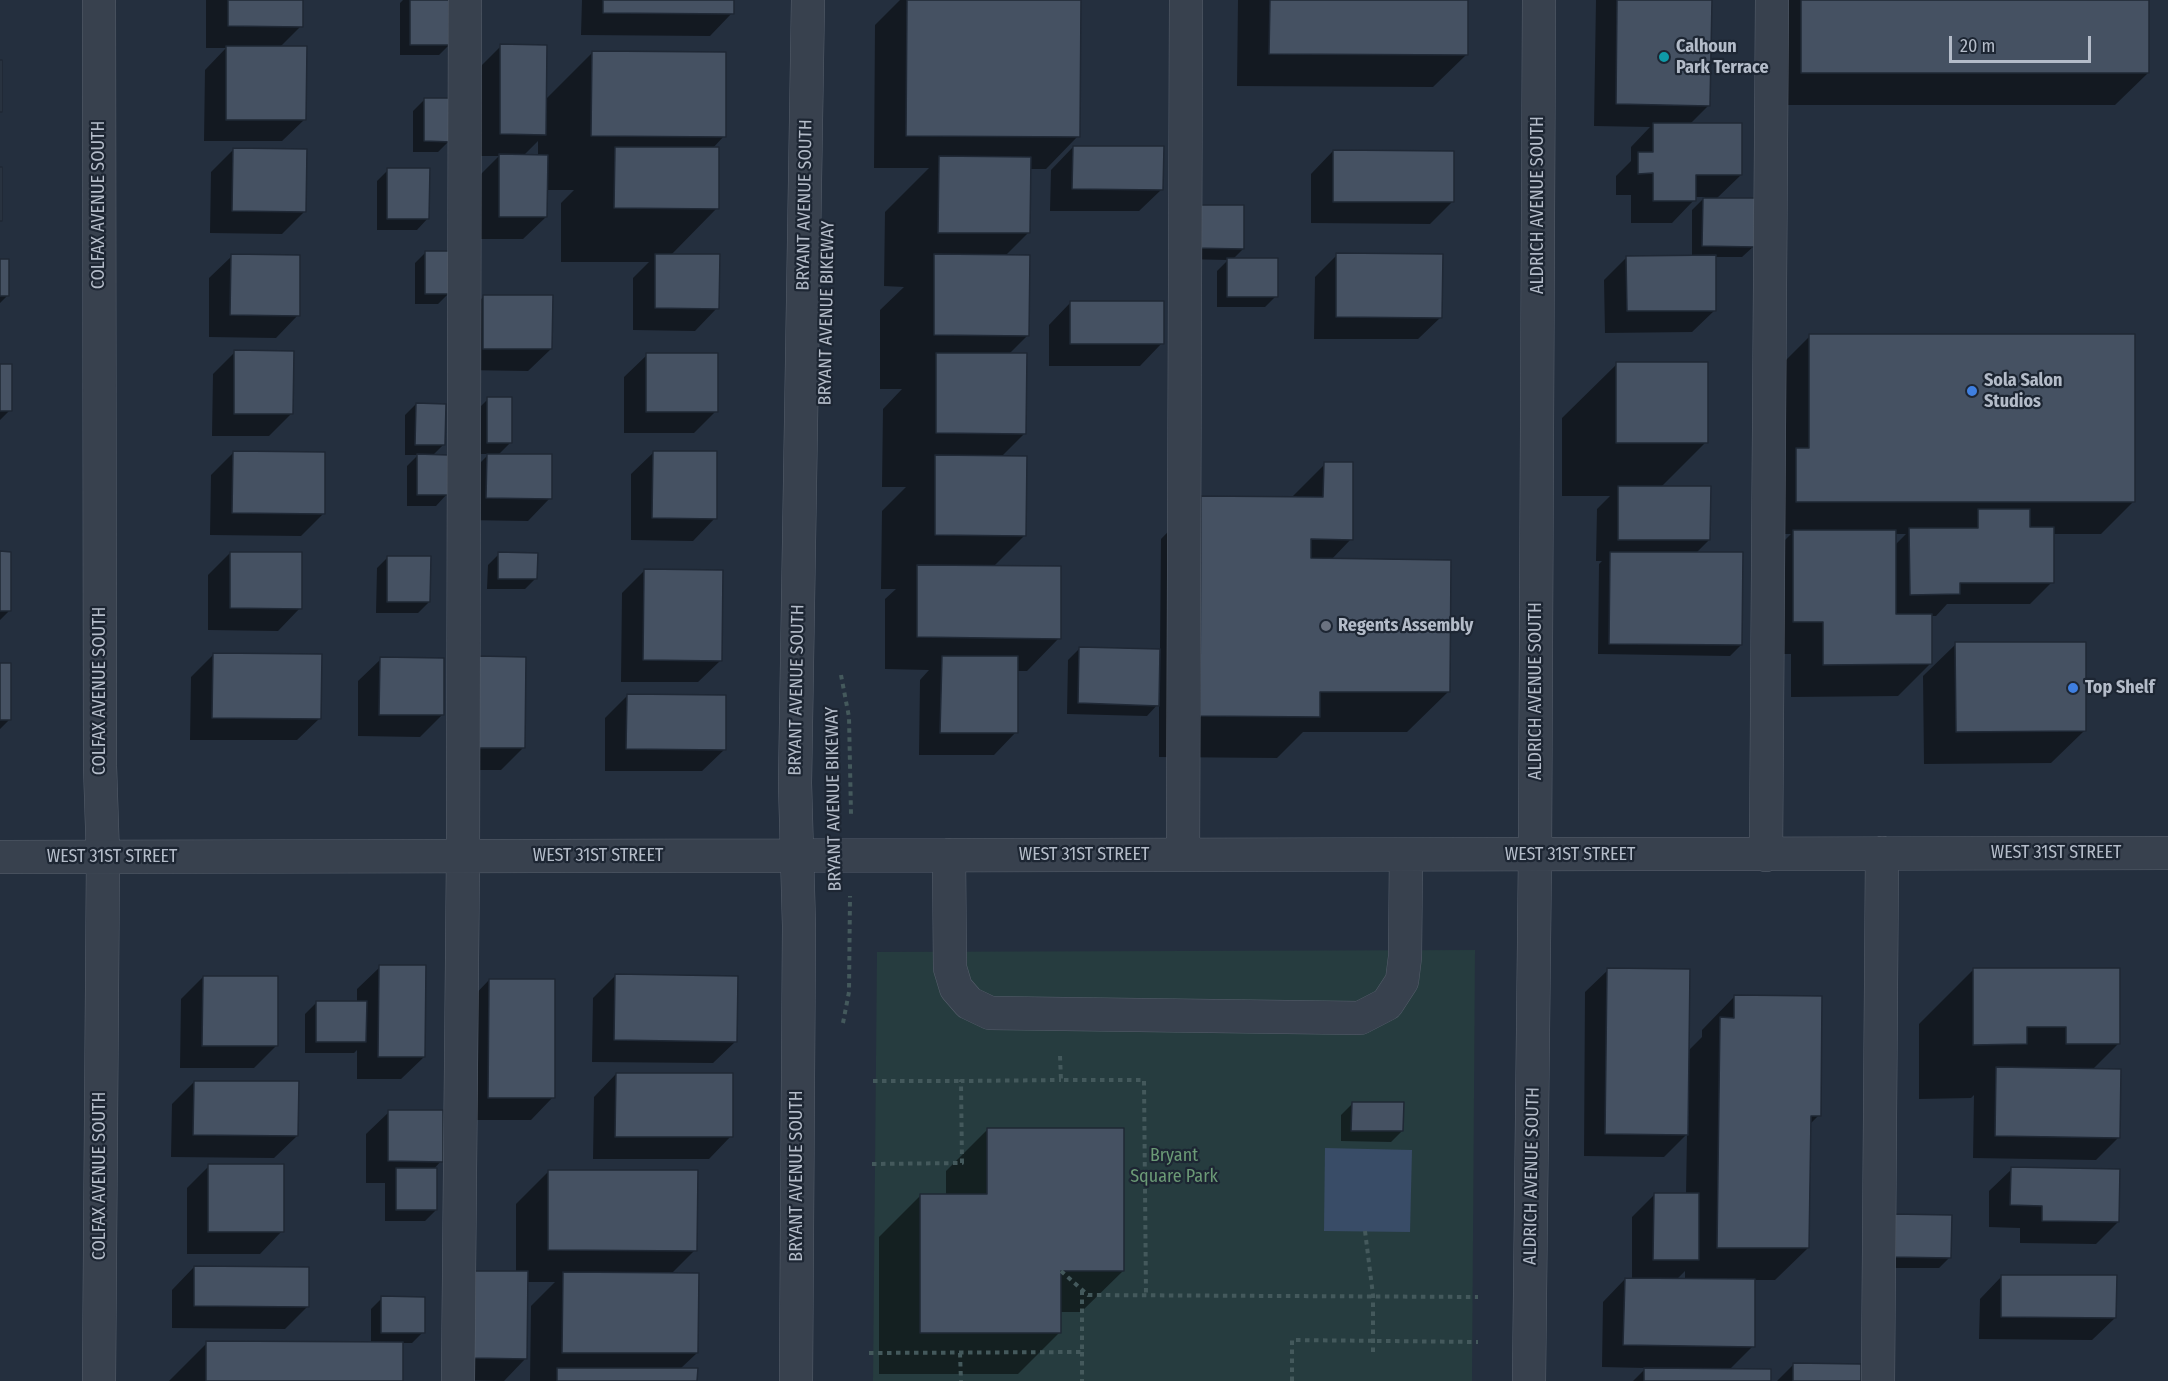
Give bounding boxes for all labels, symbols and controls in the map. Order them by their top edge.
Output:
scale bar [1952,24,2094,62]
text: 20 m [1960,35,1995,57]
place label: Calhoun Park Terrace [1676,36,1769,78]
marker: Calhoun Park Terrace [1657,50,1671,64]
street label: ALDRICH AVENUE SOUTH [1527,116,1549,294]
street label: BRYANT AVENUE SOUTH [793,119,817,291]
street label: COLFAX AVENUE SOUTH [88,121,110,289]
street label: BRYANT AVENUE BIKEWAY [815,220,839,406]
place label: Sola Salon Studios [1984,370,2062,412]
marker: Sola Salon Studios [1965,384,1979,398]
street label: ALDRICH AVENUE SOUTH [1525,602,1547,780]
street label: BRYANT AVENUE SOUTH [785,604,809,776]
street label: COLFAX AVENUE SOUTH [89,607,111,775]
place label: Regents Assembly [1338,615,1473,637]
marker: Regents Assembly [1319,619,1333,633]
place label: Top Shelf [2085,677,2155,699]
marker: Top Shelf [2066,681,2080,695]
street label: BRYANT AVENUE BIKEWAY [822,706,846,892]
street label: WEST 31ST STREET [1991,842,2121,864]
street label: WEST 31ST STREET [1019,844,1149,866]
street label: WEST 31ST STREET [1505,844,1635,866]
street label: WEST 31ST STREET [533,845,663,867]
street label: WEST 31ST STREET [47,846,177,868]
street label: ALDRICH AVENUE SOUTH [1520,1087,1544,1265]
street label: BRYANT AVENUE SOUTH [786,1090,808,1262]
street label: COLFAX AVENUE SOUTH [89,1092,111,1260]
park label: Bryant Square Park [1130,1145,1218,1188]

